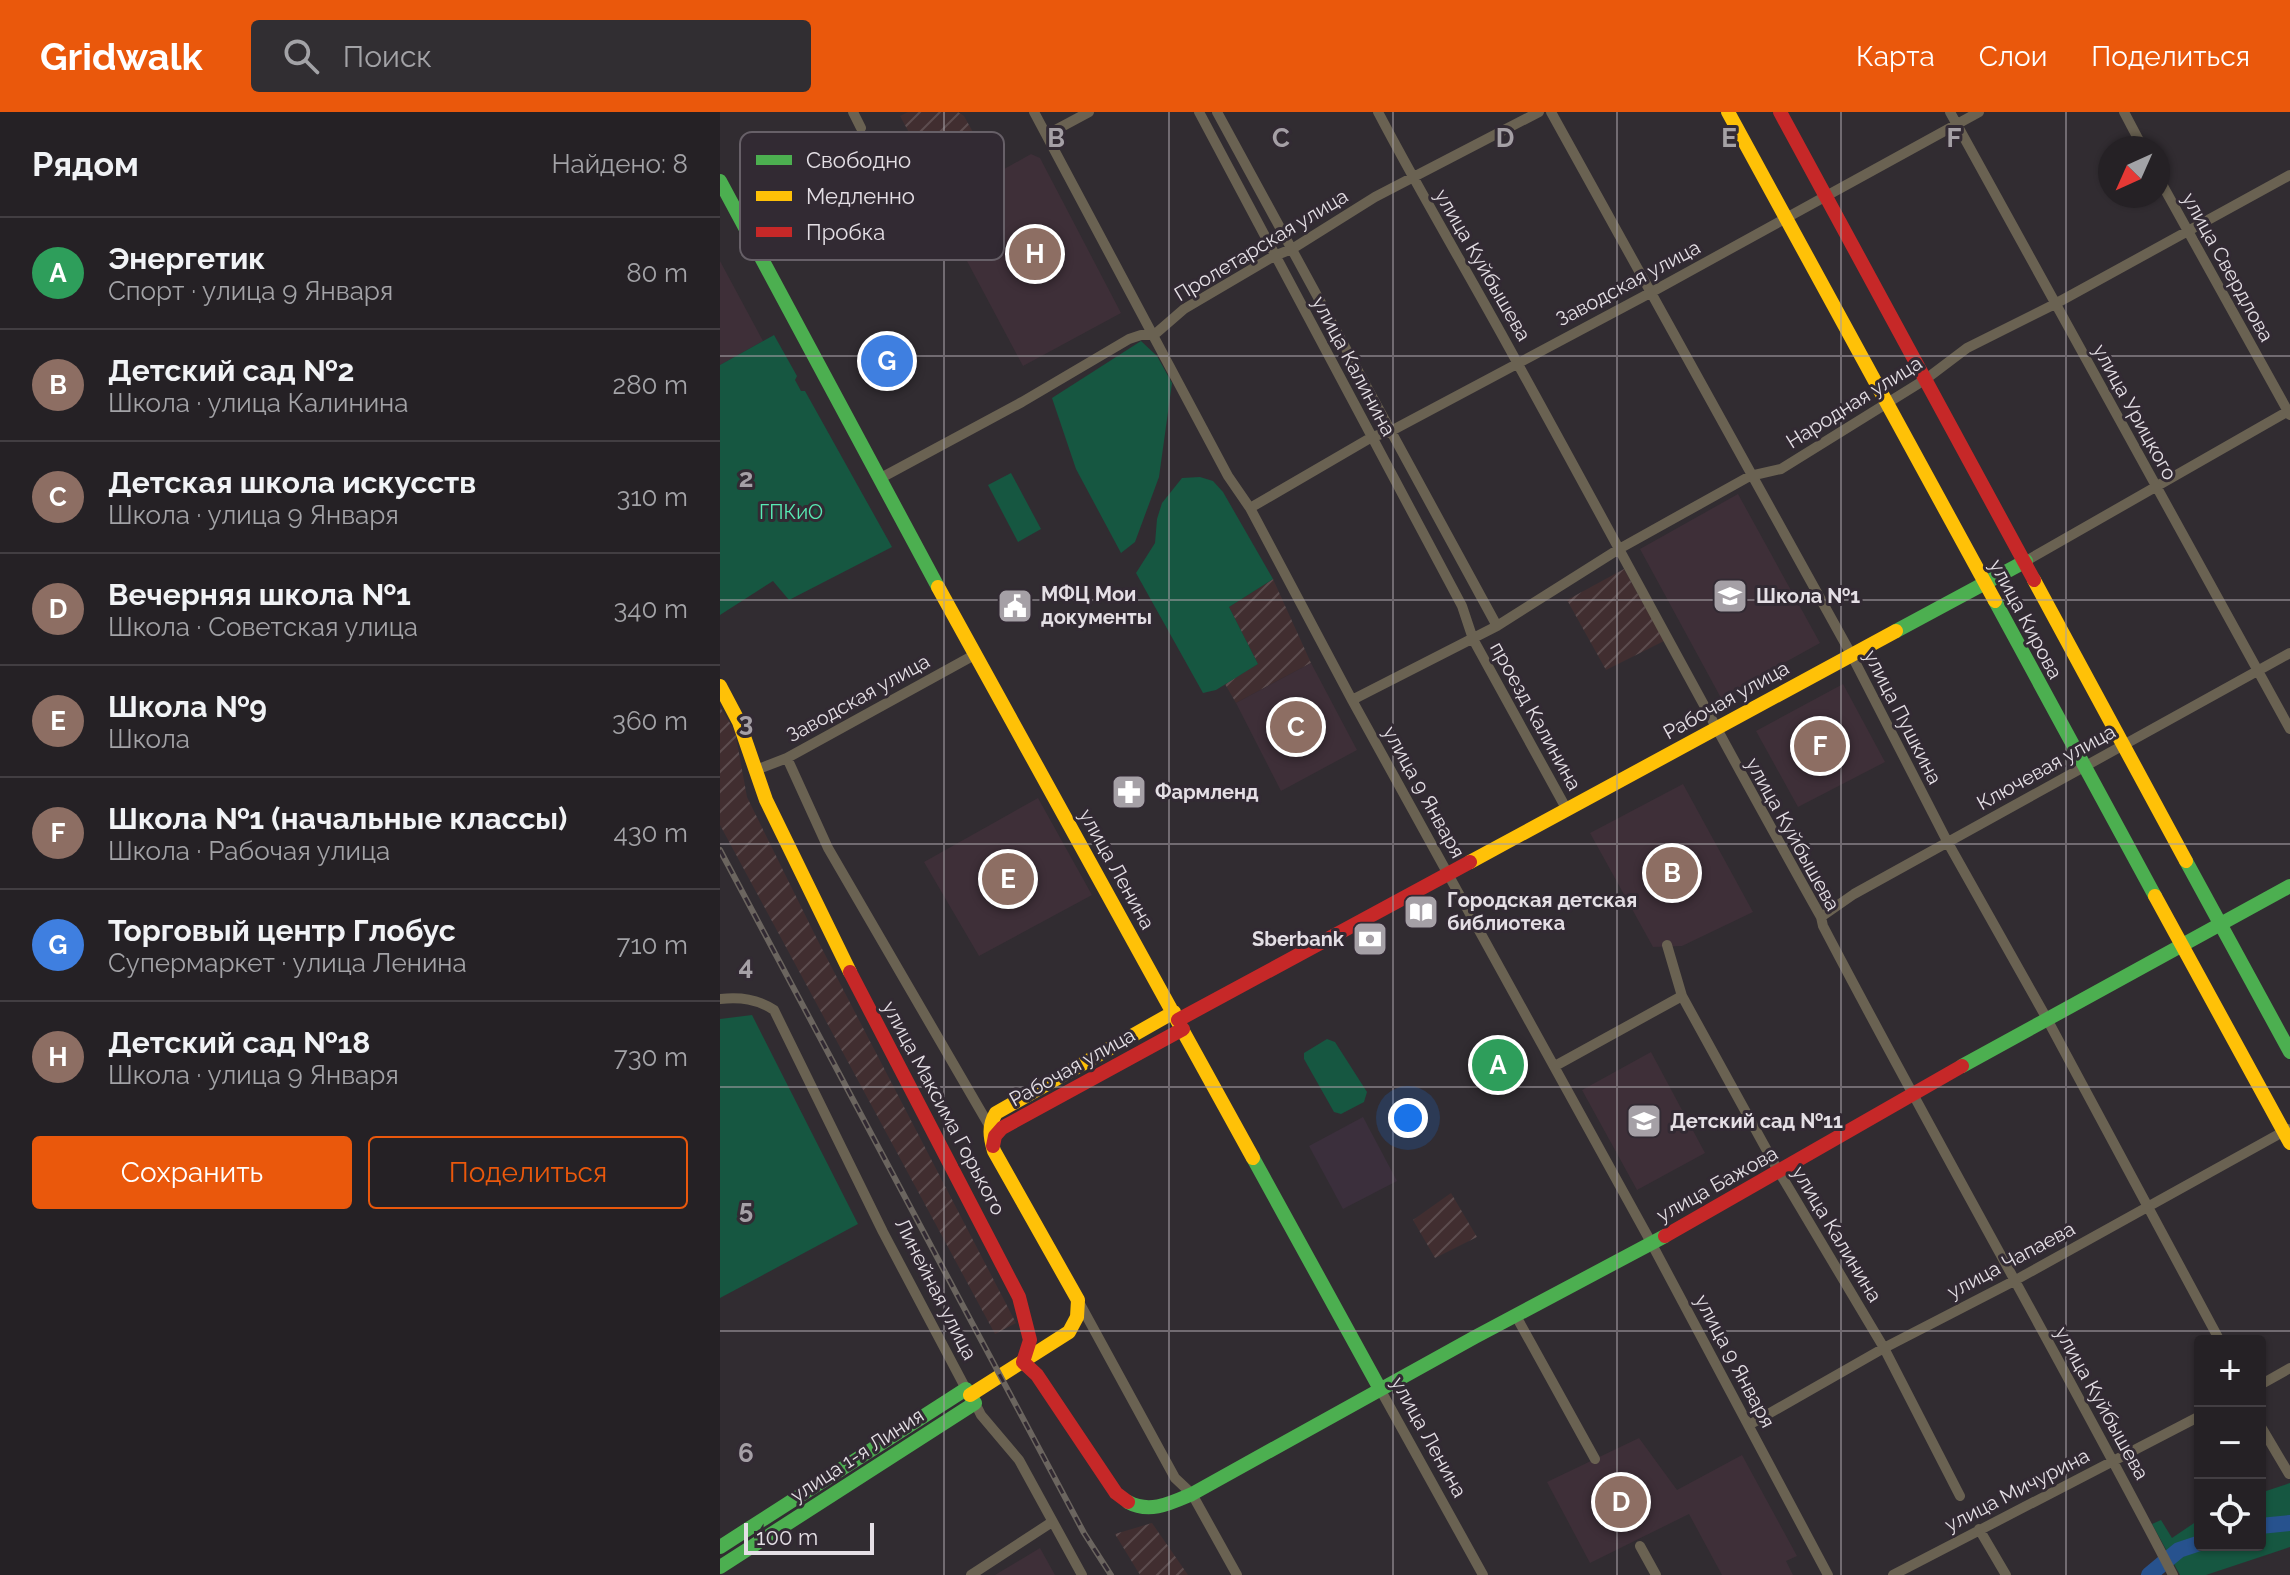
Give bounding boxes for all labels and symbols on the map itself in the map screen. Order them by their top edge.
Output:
text: B [1047,123,1065,153]
text: C [1272,123,1290,153]
text: D [1496,123,1514,153]
text: E [1721,123,1737,153]
text: F [1947,123,1962,153]
legend [740,132,1004,260]
north arrow [2098,136,2170,208]
text: Свободно [806,147,911,173]
text: Медленно [806,183,915,209]
street label: Пролетарская улица [1170,184,1352,306]
street label: улица Куйбышева [1430,185,1536,345]
street label: улица Свердлова [2177,188,2279,346]
text: Пробка [806,219,885,245]
pin: H [1009,224,1061,284]
street label: Заводская улица [1552,235,1704,331]
street label: улица Калинина [1307,292,1401,440]
pin: G [861,331,913,391]
street label: улица Урицкого [2088,340,2182,484]
street label: Народная улица [1782,351,1926,453]
text: 2 [739,463,753,493]
park label: ГПКиО [759,500,823,524]
street label: улица Кирова [1984,555,2068,683]
school or university icon: Школа №1 [1711,577,1749,615]
place label: МФЦ Мои документы [1041,582,1152,629]
place label: Школа №1 [1756,584,1860,608]
public building icon: МФЦ Мои документы [996,587,1034,625]
street label: проезд Калинина [1485,638,1587,794]
street label: улица Пушкина [1859,646,1947,788]
street label: Заводская улица [782,649,934,747]
street label: Рабочая улица [1659,656,1793,744]
pin: C [1270,697,1322,757]
text: 3 [739,707,753,737]
pin: F [1794,716,1846,776]
street label: Ключевая улица [1972,719,2120,815]
street label: улица 9 Января [1378,722,1470,862]
street label: улица Куйбышева [1741,753,1845,915]
pharmacy icon: Фармленд [1110,773,1148,811]
place label: Фармленд [1155,780,1259,804]
street label: улица Ленина [1074,805,1160,933]
pin: B [1646,843,1698,903]
pin: E [982,849,1034,909]
place label: Городская детская библиотека [1447,888,1637,935]
library icon: Городская детская библиотека [1402,893,1440,931]
bank icon: Sberbank [1351,920,1389,958]
place label: Sberbank [1252,927,1345,951]
text: 4 [739,951,753,981]
street label: улица Максима Горького [877,997,1011,1219]
street label: Рабочая улица [1005,1023,1139,1111]
pin: A [1472,1035,1524,1095]
your location [1388,1098,1428,1138]
school or university icon: Детский сад №11 [1625,1102,1663,1140]
place label: Детский сад №11 [1670,1109,1843,1133]
street label: улица Бажова [1652,1141,1782,1227]
street label: улица Калинина [1787,1162,1887,1306]
text: 5 [739,1194,753,1224]
street label: Линейная улица [890,1214,982,1364]
street label: улица Чапаева [1943,1216,2079,1304]
street label: улица 9 Января [1690,1290,1780,1432]
street label: улица Куйбышева [2050,1322,2154,1484]
street label: улица Ленина [1386,1373,1472,1501]
street label: улица 1-я Линия [786,1403,928,1507]
text: 6 [738,1438,754,1468]
street label: улица Мичурина [1941,1443,2093,1537]
pin: D [1595,1472,1647,1532]
scale bar [744,1519,874,1555]

